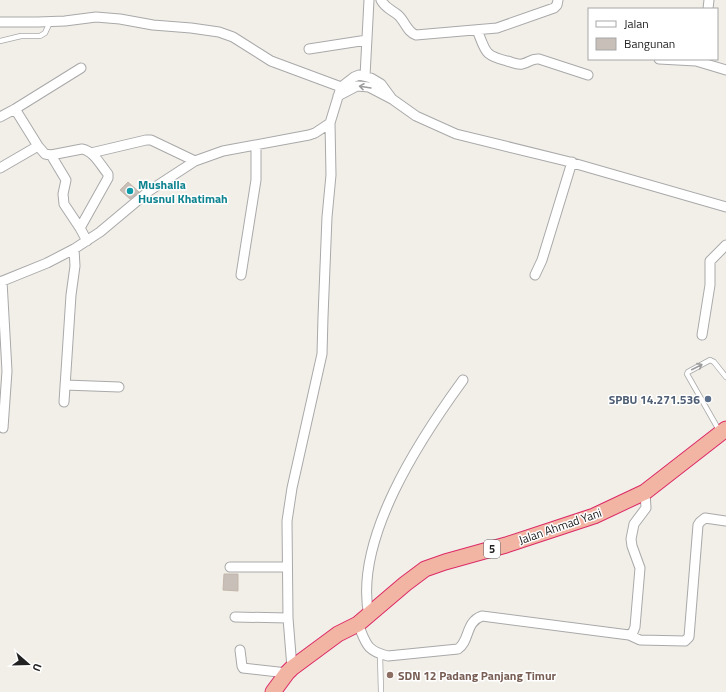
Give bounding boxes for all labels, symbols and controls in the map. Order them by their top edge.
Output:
legend [588,8,718,60]
text: Jalan [624,14,649,33]
text: Bangunan [624,34,675,53]
one-way arrow [359,83,372,91]
place label: Mushalla Husnul Khatimah [138,175,228,208]
marker: Mushalla Husnul Khatimah [125,186,135,196]
one-way arrow [691,363,703,370]
place label: SPBU 14.271.536 [609,390,700,409]
marker: SPBU 14.271.536 [703,394,713,404]
street label: Jalan Ahmad Yani [516,503,604,549]
road number: 5 [484,540,500,558]
north arrow [8,644,48,684]
text: U [29,661,46,674]
place label: SDN 12 Padang Panjang Timur [398,666,557,685]
marker: SDN 12 Padang Panjang Timur [385,670,395,680]

